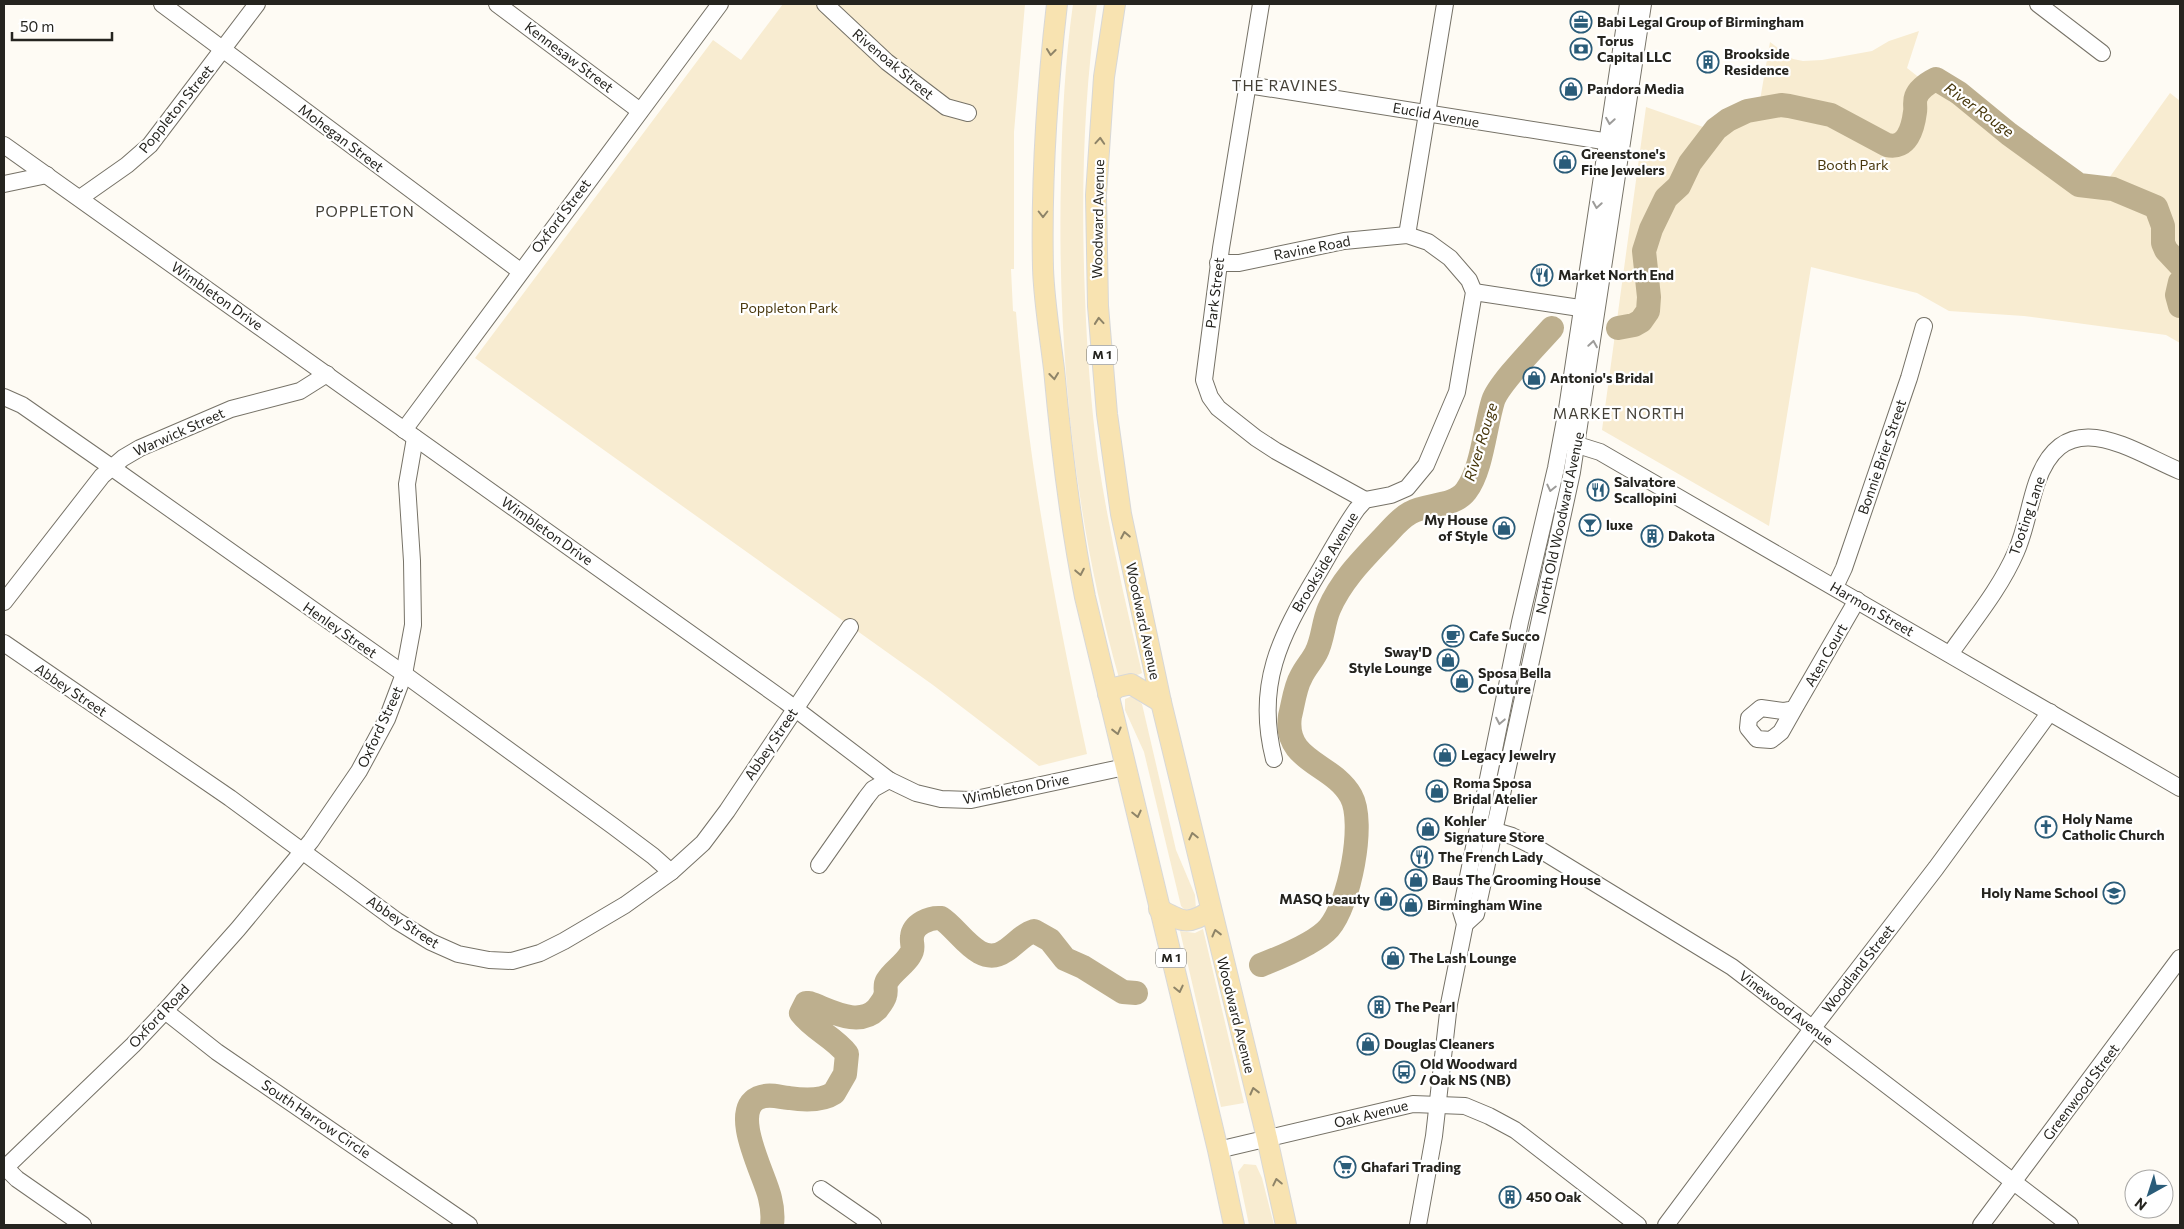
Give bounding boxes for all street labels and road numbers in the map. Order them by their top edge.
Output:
street label: Kennesaw Street [522,18,617,96]
street label: Rivenoak Street [849,25,938,103]
street label: Poppleton Street [135,61,217,156]
street label: Euclid Avenue [1391,99,1481,130]
street label: Mohegan Street [295,100,387,175]
street label: Woodward Avenue [1088,159,1107,279]
street label: Oxford Street [527,175,594,256]
street label: Ravine Road [1272,232,1352,263]
street label: Park Street [1202,256,1227,329]
street label: Wimbleton Drive [168,258,266,333]
road number: M 1 [1087,346,1117,364]
street label: Bonnie Brier Street [1854,397,1909,517]
street label: Warwick Street [131,404,227,459]
street label: North Old Woodward Avenue [1532,430,1587,616]
street label: Tooting Lane [2005,474,2048,558]
street label: Wimbleton Drive [498,493,596,568]
street label: Brookside Avenue [1288,509,1361,615]
street label: Woodward Avenue [1123,561,1164,681]
street label: Harmon Street [1827,578,1918,640]
street label: Henley Street [300,598,381,661]
street label: Aten Court [1801,620,1851,689]
street label: Abbey Street [32,659,111,720]
street label: Oxford Street [353,683,406,770]
street label: Abbey Street [740,704,801,783]
street label: Wimbleton Drive [961,770,1070,807]
street label: Abbey Street [364,892,443,951]
street label: Woodland Street [1818,921,1898,1016]
road number: M 1 [1156,948,1186,968]
street label: Woodward Avenue [1214,955,1259,1075]
street label: Vinewood Avenue [1736,967,1837,1049]
street label: Oxford Road [125,980,193,1051]
street label: Greenwood Street [2039,1040,2123,1143]
street label: South Harrow Circle [258,1076,374,1161]
street label: Oak Avenue [1332,1096,1410,1131]

